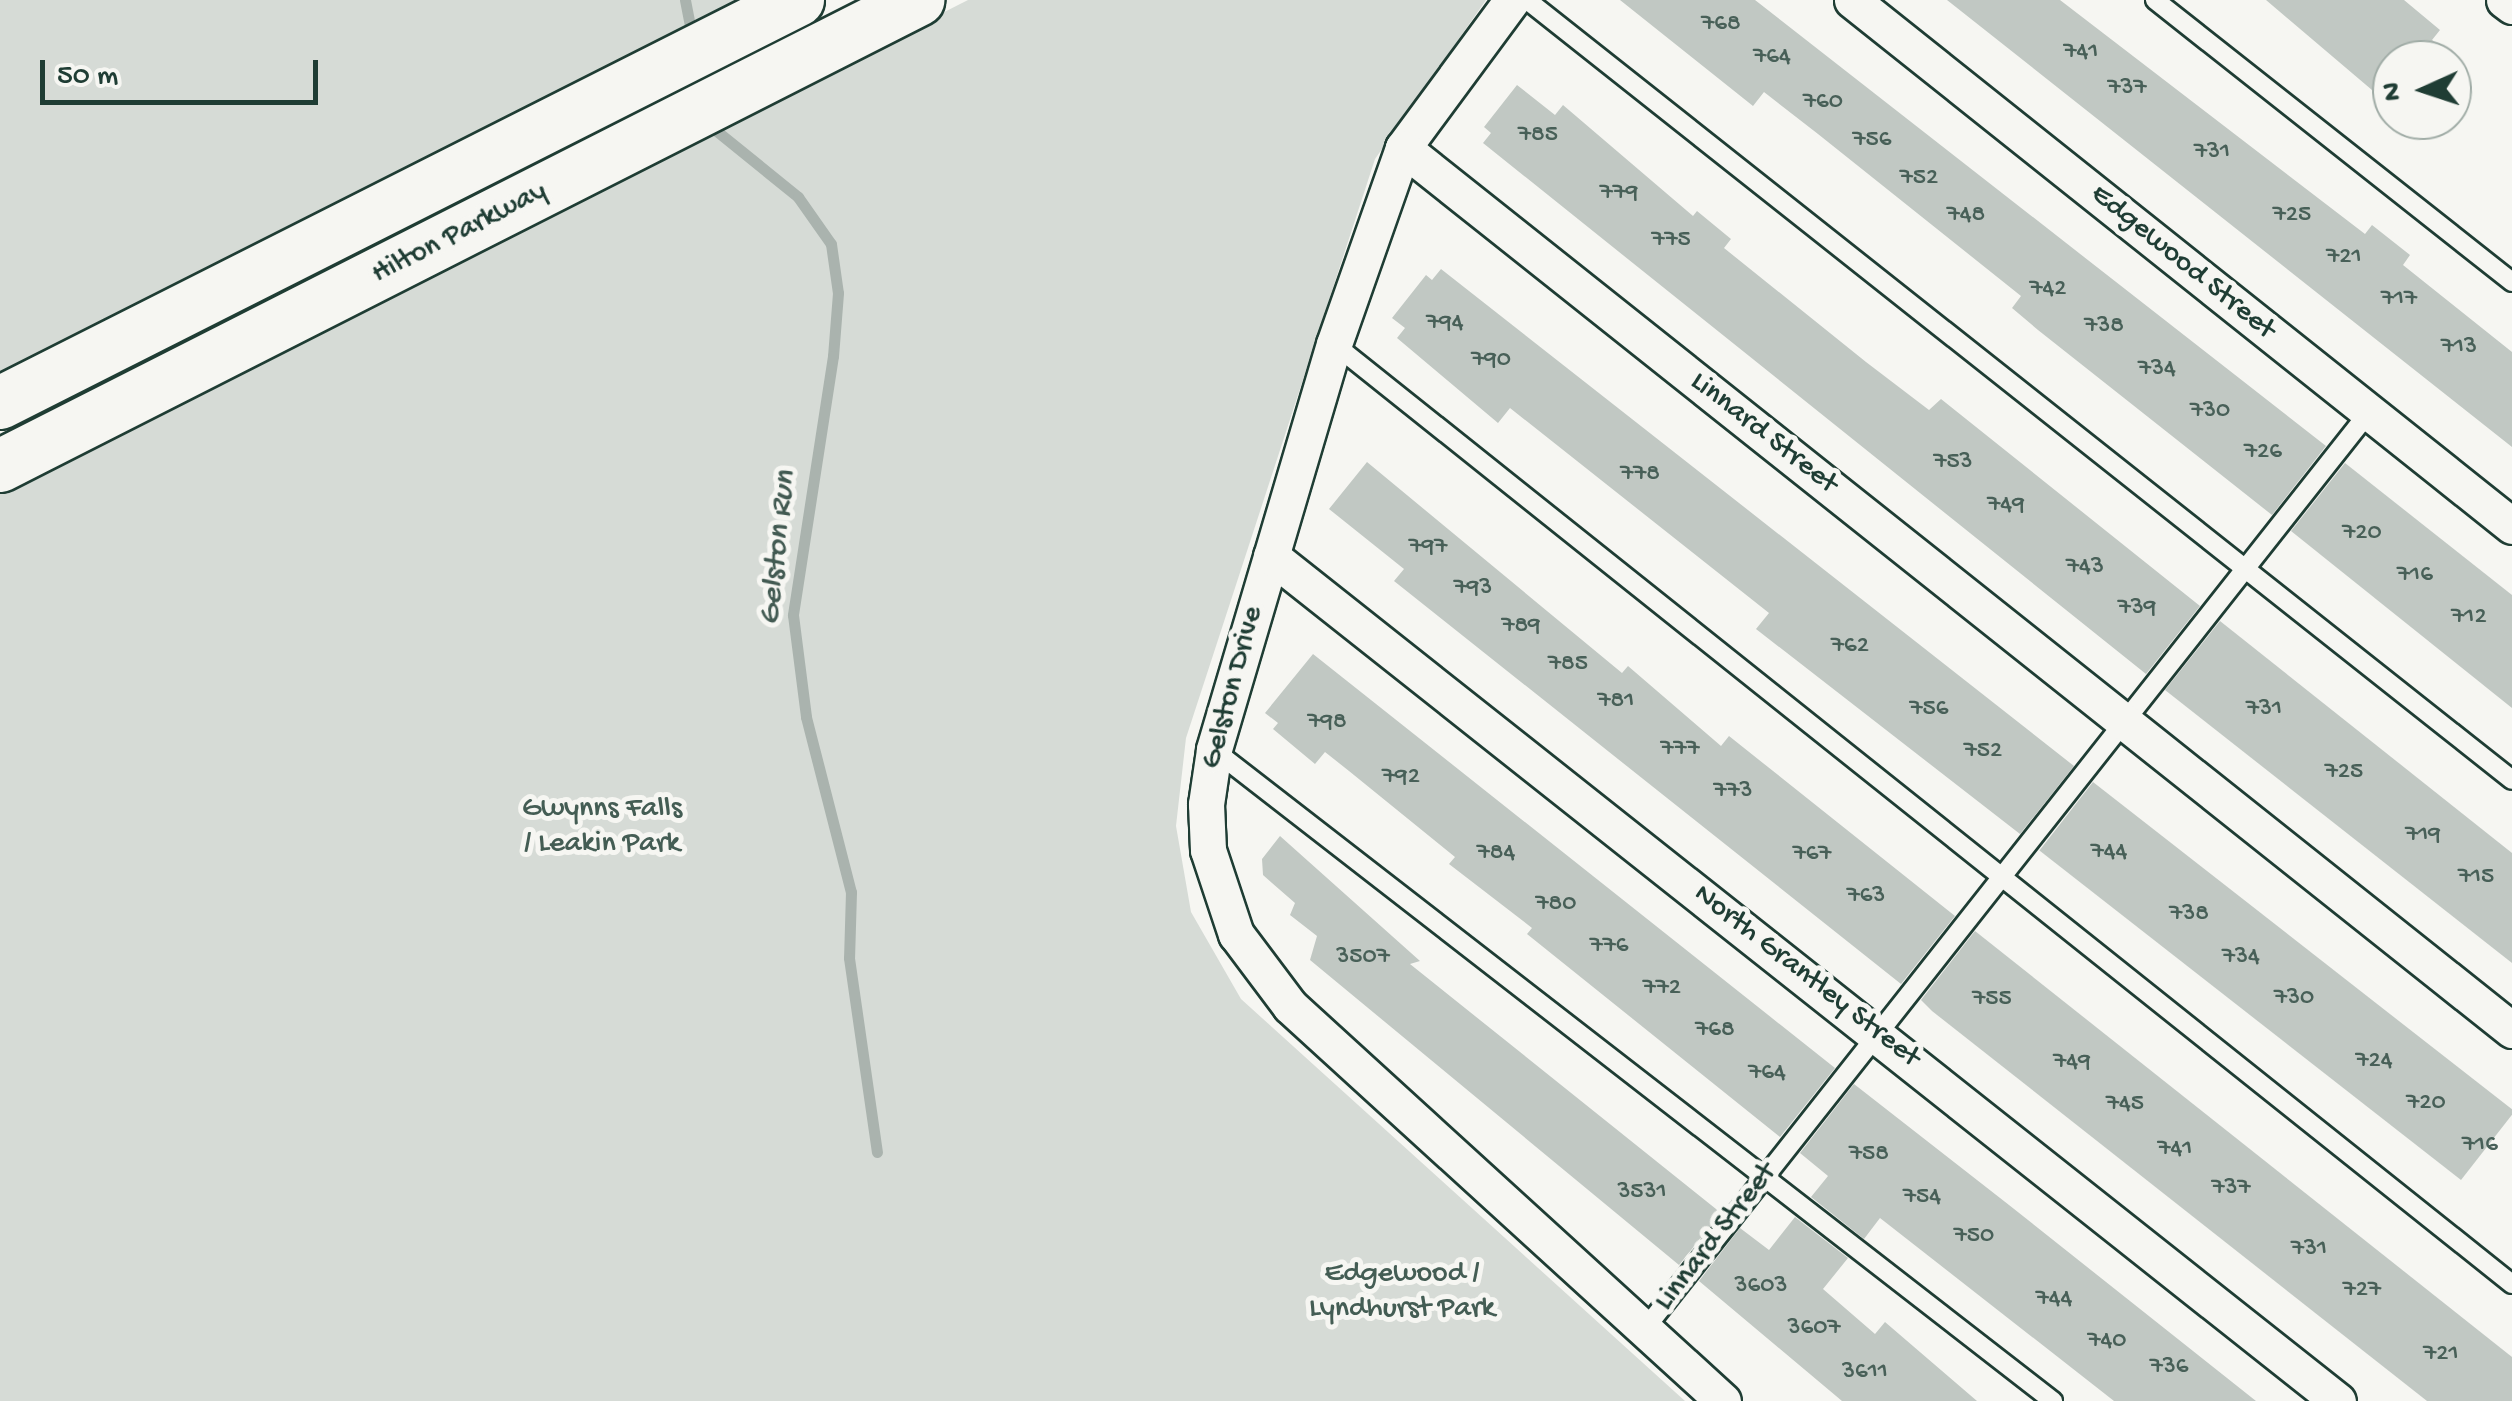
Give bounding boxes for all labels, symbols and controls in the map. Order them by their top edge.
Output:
house number: 768 [1701,10,1741,40]
house number: 741 [2064,38,2098,68]
scale bar [45,40,322,102]
north arrow [2372,40,2472,140]
house number: 764 [1753,43,1791,73]
text: 50 m [57,60,118,95]
house number: 737 [2108,74,2146,104]
text: N [2377,81,2410,101]
house number: 760 [1803,88,1843,118]
house number: 785 [1518,121,1558,151]
house number: 756 [1853,126,1891,156]
house number: 731 [2194,138,2230,168]
house number: 752 [1900,164,1938,194]
street label: Hilton Parkway [367,175,553,293]
street label: Edgewood Street [2082,177,2282,349]
house number: 779 [1600,179,1638,209]
house number: 748 [1947,201,1985,231]
house number: 725 [2273,201,2311,231]
house number: 775 [1651,226,1691,256]
house number: 721 [2326,243,2362,273]
house number: 742 [2029,275,2067,305]
house number: 717 [2381,285,2417,315]
house number: 794 [1426,309,1464,339]
house number: 738 [2084,312,2124,342]
house number: 713 [2441,333,2477,363]
house number: 790 [1471,346,1511,376]
house number: 734 [2138,355,2176,385]
street label: Linnard Street [1682,365,1844,503]
house number: 730 [2190,397,2230,427]
house number: 726 [2244,438,2282,468]
house number: 753 [1933,448,1973,478]
house number: 778 [1620,460,1660,490]
water label: Gelston Run [752,469,806,627]
house number: 749 [1987,491,2025,521]
house number: 720 [2342,519,2382,549]
house number: 797 [1409,533,1447,563]
house number: 743 [2066,553,2104,583]
house number: 716 [2397,561,2433,591]
house number: 793 [1454,574,1492,604]
house number: 739 [2118,594,2156,624]
street label: Gelston Drive [1195,603,1273,773]
house number: 712 [2451,603,2487,633]
house number: 789 [1501,612,1541,642]
house number: 762 [1831,632,1869,662]
house number: 785 [1548,650,1588,680]
house number: 781 [1598,687,1634,717]
house number: 756 [1910,695,1948,725]
house number: 731 [2246,695,2282,725]
house number: 798 [1307,708,1347,738]
house number: 777 [1660,735,1700,765]
house number: 752 [1964,737,2002,767]
house number: 725 [2325,758,2363,788]
house number: 792 [1382,763,1420,793]
house number: 773 [1714,777,1752,807]
park label: Gwynns Falls / Leakin Park [522,792,682,862]
house number: 719 [2405,821,2441,851]
house number: 744 [2091,838,2127,868]
house number: 784 [1477,839,1515,869]
house number: 767 [1793,840,1831,870]
house number: 715 [2458,863,2494,893]
street label: North Grantley Street [1685,877,1927,1077]
house number: 763 [1847,882,1885,912]
house number: 780 [1536,890,1576,920]
house number: 738 [2169,900,2209,930]
house number: 776 [1590,932,1628,962]
house number: 3507 [1336,943,1390,973]
house number: 734 [2222,943,2260,973]
house number: 772 [1643,974,1681,1004]
house number: 730 [2274,984,2314,1014]
house number: 755 [1972,985,2012,1015]
house number: 768 [1695,1016,1735,1046]
house number: 724 [2355,1047,2393,1077]
house number: 749 [2053,1048,2091,1078]
house number: 764 [1748,1059,1786,1089]
house number: 720 [2406,1089,2446,1119]
house number: 745 [2106,1090,2144,1120]
house number: 716 [2462,1131,2498,1161]
house number: 741 [2158,1135,2192,1165]
house number: 758 [1849,1140,1889,1170]
street label: Linnard Street [1648,1157,1786,1319]
house number: 737 [2212,1174,2250,1204]
house number: 3531 [1617,1178,1667,1208]
house number: 754 [1903,1183,1941,1213]
house number: 750 [1954,1222,1994,1252]
house number: 731 [2291,1235,2327,1265]
park label: Edgewood / Lyndhurst Park [1309,1257,1495,1328]
house number: 3603 [1735,1272,1787,1302]
house number: 727 [2343,1276,2381,1306]
house number: 744 [2036,1285,2072,1315]
house number: 3607 [1788,1314,1840,1344]
house number: 740 [2087,1327,2127,1357]
house number: 721 [2423,1340,2459,1370]
house number: 736 [2150,1353,2188,1383]
house number: 3611 [1842,1358,1888,1388]

